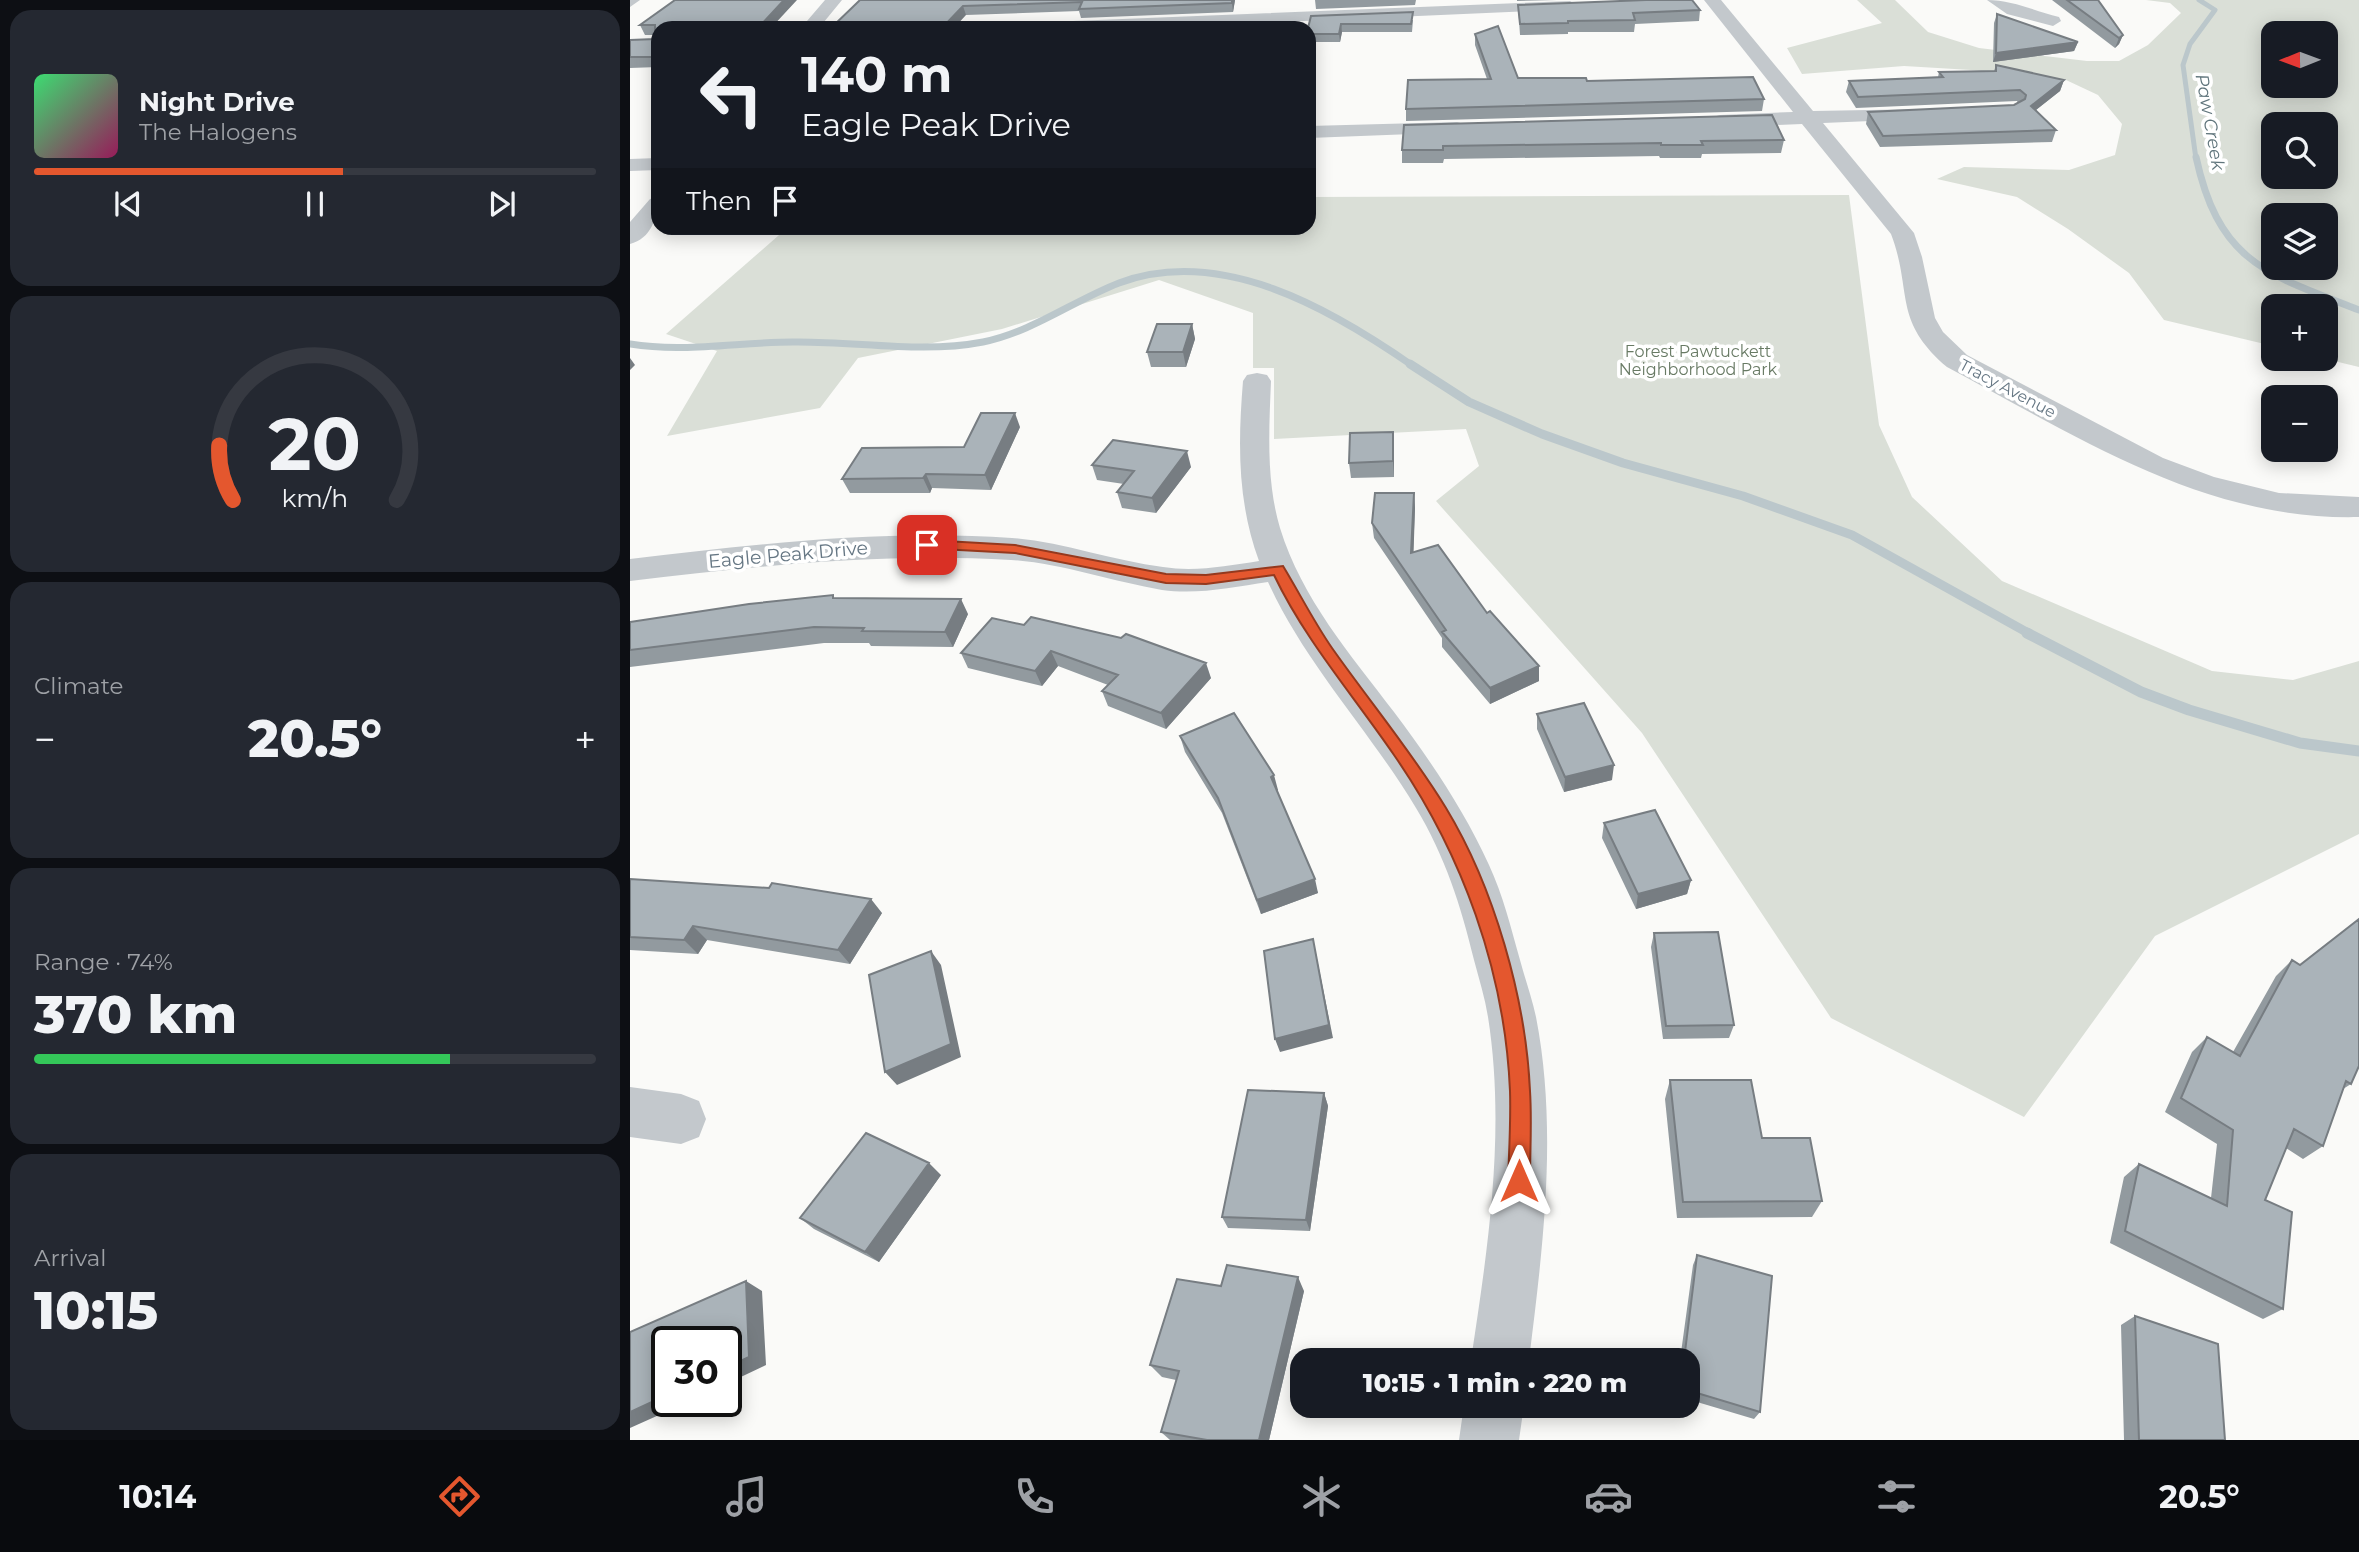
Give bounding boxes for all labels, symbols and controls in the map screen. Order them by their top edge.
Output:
north arrow [2261,21,2338,98]
map controls [2261,21,2338,462]
text: 140 m [801,45,953,104]
icon: left [686,49,777,140]
water label: Paw Creek [2191,72,2230,173]
text: Night Drive [139,86,295,118]
text: Eagle Peak Drive [801,105,1071,144]
button: search [2261,112,2338,189]
text: The Halogens [139,118,297,146]
icon: arrive [766,182,804,220]
icon: previous [109,185,147,223]
icon: pause [296,185,334,223]
icon: next [483,185,521,223]
text: Then [686,185,752,217]
button: layers [2261,203,2338,280]
button: + [2261,294,2338,371]
park label: Forest Pawtuckett Neighborhood Park [1619,342,1778,379]
street label: Tracy Avenue [1956,355,2059,422]
button: − [2261,385,2338,462]
text: 20 [269,400,361,488]
text: km/h [282,483,348,513]
pin [897,515,957,575]
icon: arrive [908,526,946,564]
street label: Eagle Peak Drive [707,536,869,573]
text: Climate [34,672,123,700]
text: 20.5° [248,707,382,770]
text: − [34,716,56,763]
text: + [574,716,596,763]
text: Range · 74% [34,948,173,976]
text: 370 km [34,983,237,1046]
position arrow [1482,1144,1556,1218]
text: Arrival [34,1244,107,1272]
text: 10:15 [34,1279,158,1342]
speed limit sign: 30 [651,1326,742,1417]
text: 10:15 · 1 min · 220 m [1363,1367,1627,1399]
icon: directions [435,1472,484,1521]
icon: music [722,1472,771,1521]
icon: phone [1010,1472,1059,1521]
icon: climate [1297,1472,1346,1521]
icon: car [1584,1472,1633,1521]
icon: filters [1872,1472,1921,1521]
text: 10:14 [119,1477,196,1516]
text: 20.5° [2159,1477,2240,1516]

